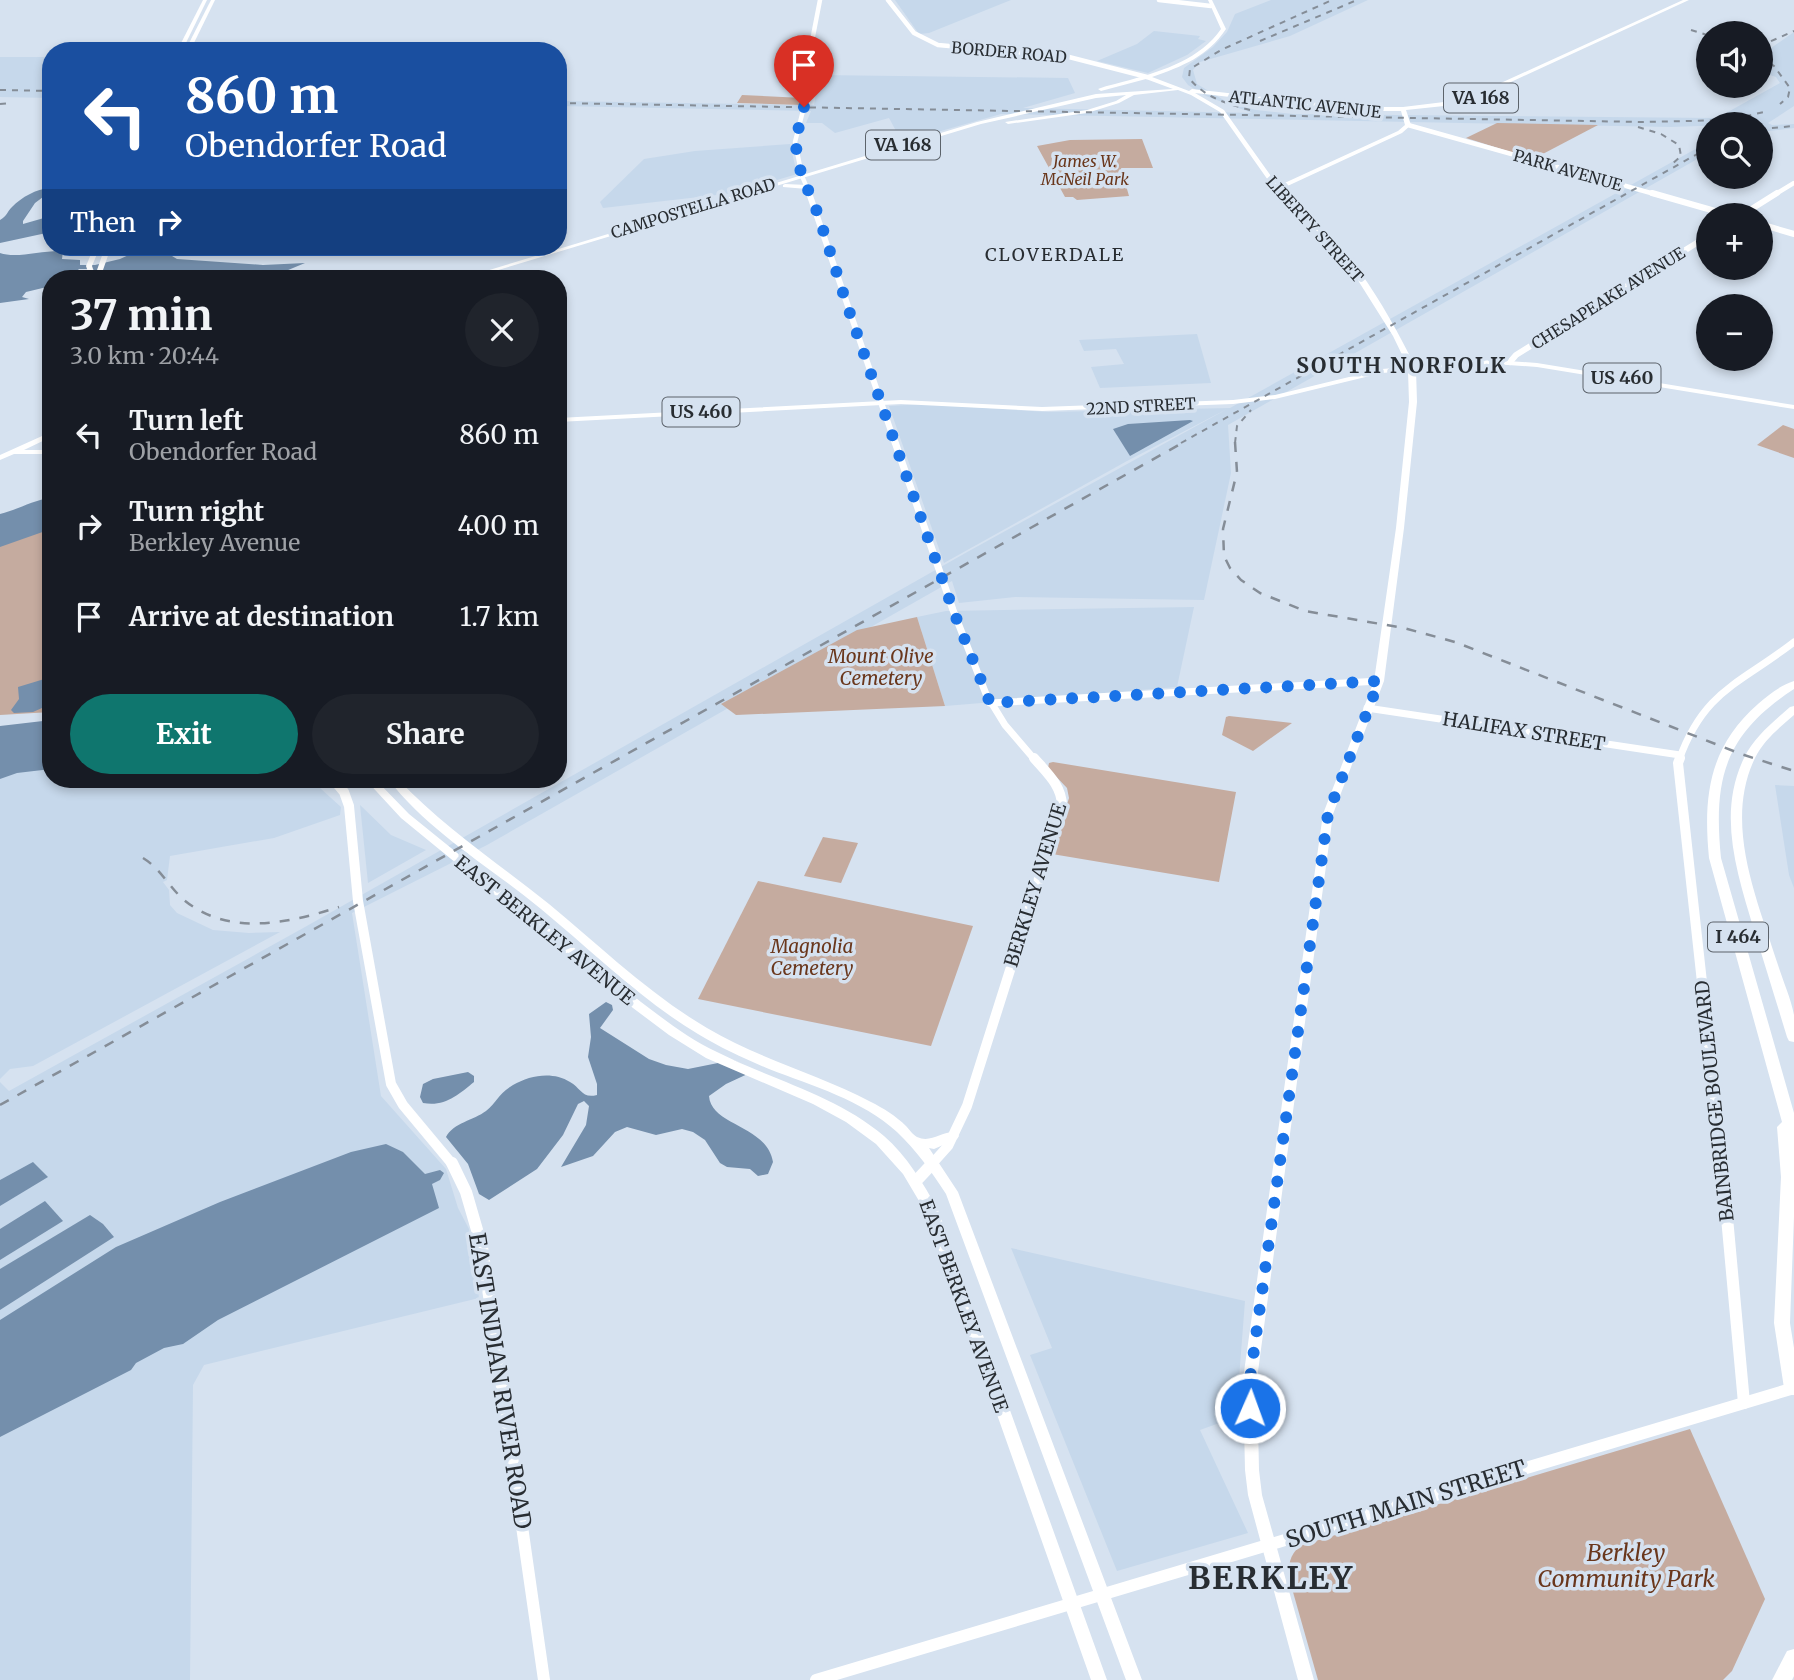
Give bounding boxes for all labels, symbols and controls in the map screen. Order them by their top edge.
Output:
map controls [1696,21,1773,371]
button: sound [1696,21,1773,98]
pin [774,35,834,107]
street label: BORDER ROAD [950,37,1068,67]
icon: arrive [785,46,823,84]
text: 860 m [185,65,338,126]
icon: left [70,70,161,161]
road number: VA 168 [1444,84,1518,113]
street label: ATLANTIC AVENUE [1227,86,1383,122]
button: search [1696,112,1773,189]
text: Obendorfer Road [185,126,447,166]
road number: VA 168 [866,130,940,160]
street label: PARK AVENUE [1511,145,1626,195]
park label: James W. McNeil Park [1040,151,1129,189]
street label: LIBERTY STREET [1262,172,1368,286]
street label: CAMPOSTELLA ROAD [608,173,778,243]
icon: right [150,203,188,241]
button: + [1696,203,1773,280]
text: Then [70,206,136,239]
street label: CHESAPEAKE AVENUE [1527,242,1689,353]
district label: CLOVERDALE [985,243,1125,266]
text: 37 min [70,289,213,341]
button: close [465,293,539,367]
button: − [1696,294,1773,371]
text: 3.0 km · 20:44 [70,341,219,370]
district label: SOUTH NORFOLK [1296,352,1508,379]
road number: US 460 [1584,364,1660,392]
street label: 22ND STREET [1086,393,1196,419]
road number: US 460 [662,398,740,426]
text: Turn left [129,404,243,437]
icon: left [70,416,108,454]
text: 860 m [459,418,539,451]
text: Obendorfer Road [129,437,317,466]
text: Turn right [129,495,264,528]
icon: right [70,507,108,545]
text: 400 m [458,509,539,542]
text: Berkley Avenue [129,528,300,557]
icon: arrive [70,598,108,636]
text: Arrive at destination [129,600,394,633]
text: 1.7 km [460,600,539,633]
park label: Mount Olive Cemetery [827,644,934,690]
button: Exit [70,694,298,774]
button: Share [312,694,539,774]
street label: HALIFAX STREET [1441,706,1607,756]
street label: BERKLEY AVENUE [999,800,1071,970]
street label: EAST BERKLEY AVENUE [450,850,640,1010]
road number: I 464 [1708,922,1768,952]
park label: Magnolia Cemetery [770,934,853,980]
street label: BAINBRIDGE BOULEVARD [1689,979,1739,1223]
street label: EAST BERKLEY AVENUE [914,1196,1014,1416]
street label: EAST INDIAN RIVER ROAD [463,1231,538,1531]
position arrow [1213,1371,1287,1445]
street label: SOUTH MAIN STREET [1282,1453,1530,1554]
park label: Berkley Community Park [1537,1538,1715,1593]
district label: BERKLEY [1188,1558,1354,1598]

